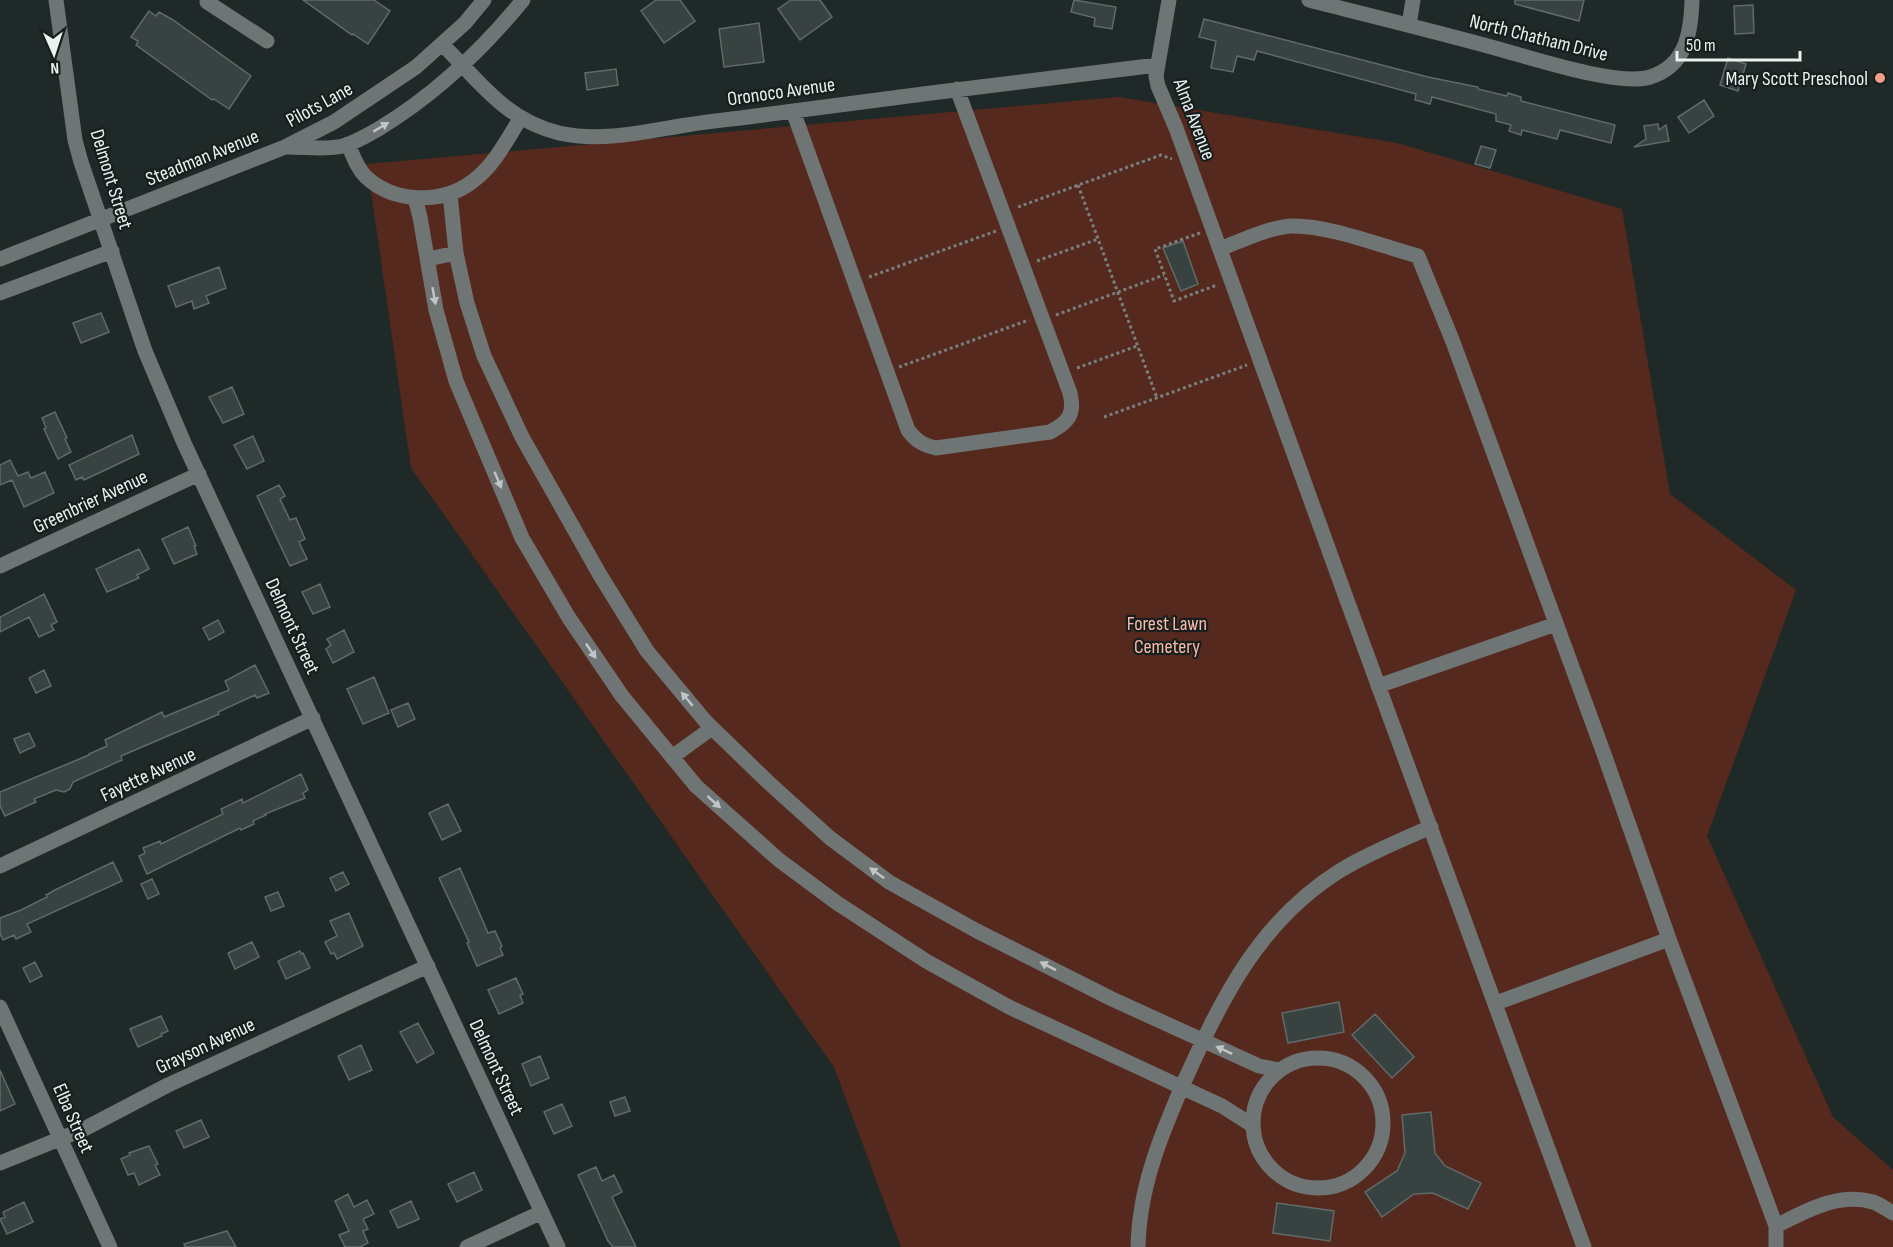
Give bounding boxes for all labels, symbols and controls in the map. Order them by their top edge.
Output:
street label: North Chatham Drive [1467,9,1610,67]
north arrow [24,24,84,84]
scale bar [1677,24,1800,62]
text: 50 m [1686,35,1716,56]
text: N [50,58,59,77]
place label: Mary Scott Preschool [1726,67,1868,91]
marker: Mary Scott Preschool [1873,71,1887,85]
street label: Oronoco Avenue [726,73,837,111]
street label: Alma Avenue [1167,74,1221,163]
street label: Pilots Lane [282,77,357,133]
one-way arrow [373,122,389,133]
street label: Steadman Avenue [142,124,262,191]
street label: Delmont Street [85,127,138,232]
one-way arrow [430,287,439,306]
street label: Greenbrier Avenue [29,465,152,539]
one-way arrow [494,471,503,489]
street label: Delmont Street [259,575,325,678]
park label: Forest Lawn Cemetery [1127,612,1207,659]
one-way arrow [585,642,597,658]
one-way arrow [681,691,694,707]
street label: Fayette Avenue [97,742,200,807]
one-way arrow [706,795,722,808]
one-way arrow [870,867,886,879]
one-way arrow [1040,961,1057,971]
street label: Grayson Avenue [152,1012,259,1079]
street label: Delmont Street [463,1016,529,1119]
one-way arrow [1215,1045,1233,1055]
street label: Elba Street [47,1080,99,1157]

